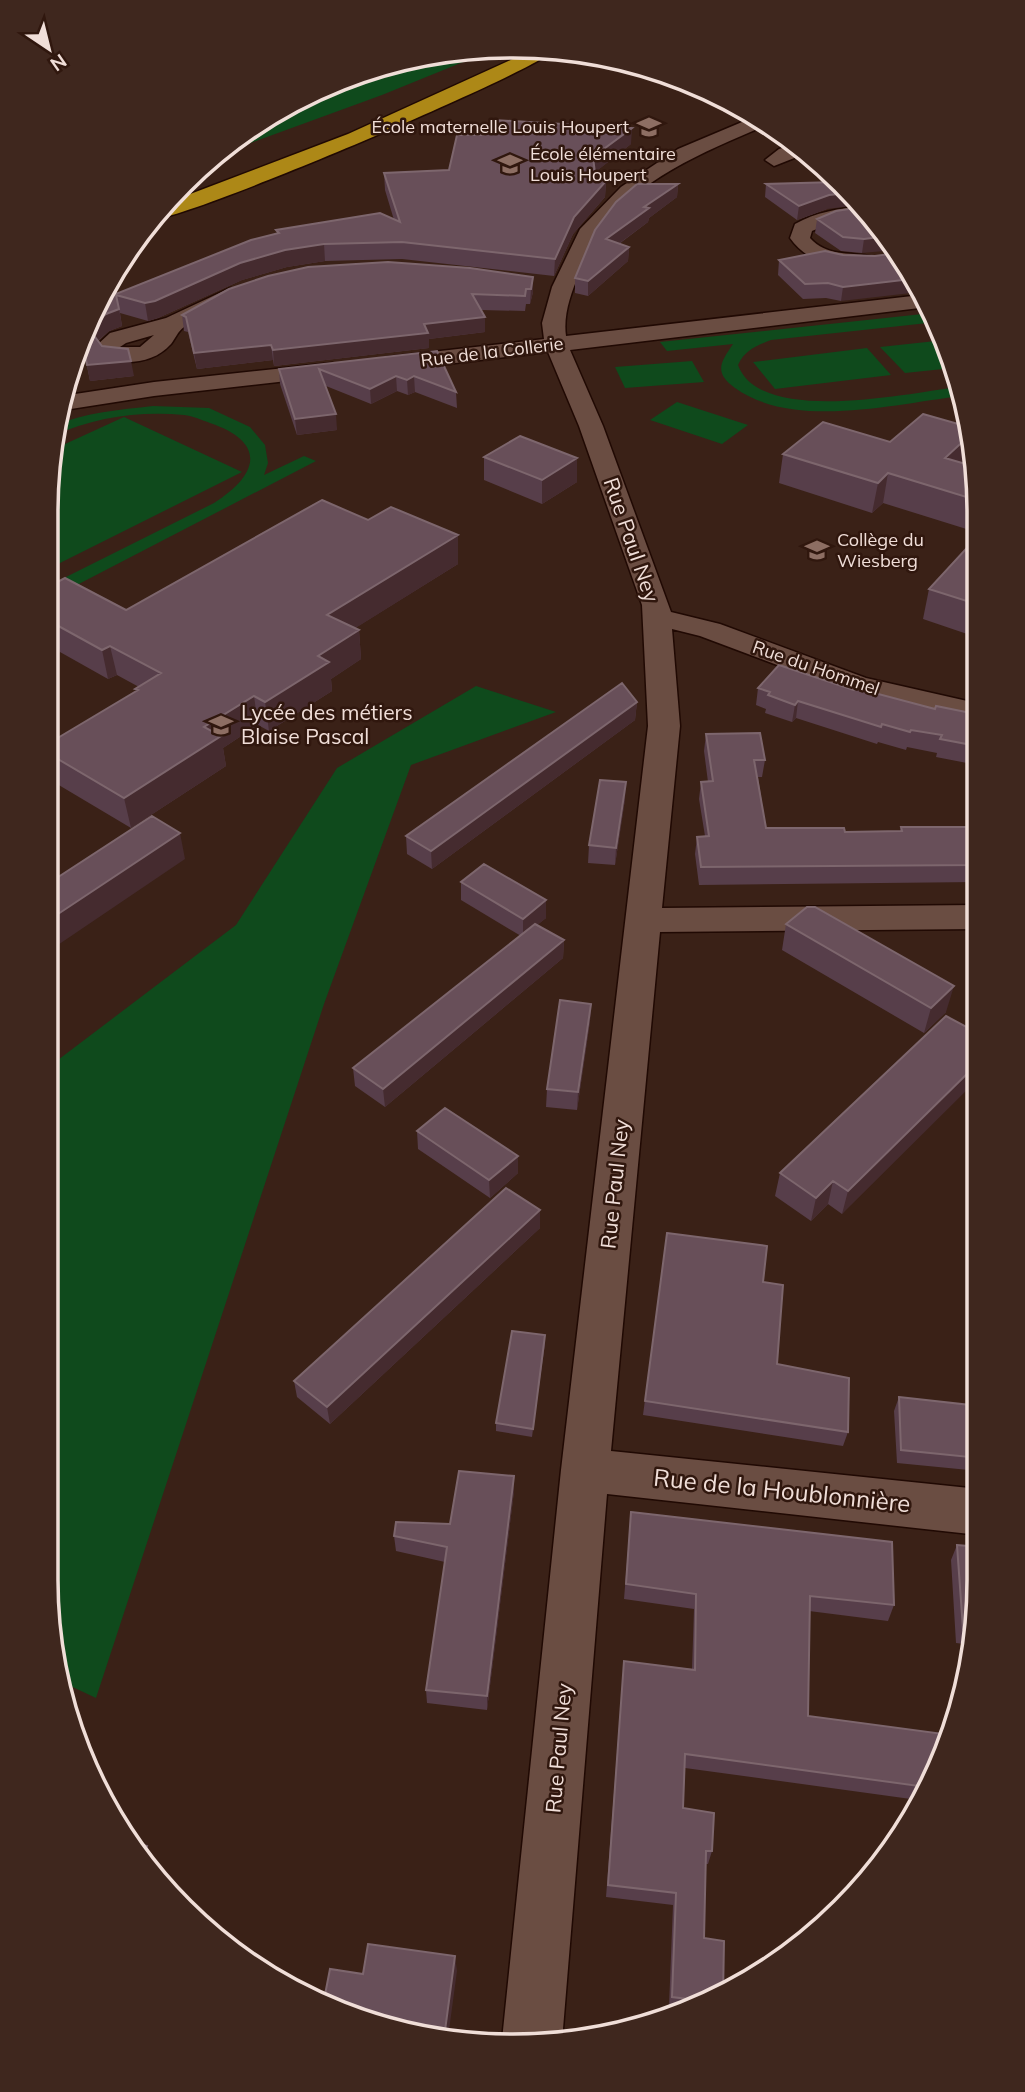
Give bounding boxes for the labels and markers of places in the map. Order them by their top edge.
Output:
school or university icon: École maternelle Louis Houpert [635,113,663,141]
place label: École maternelle Louis Houpert [372,115,629,138]
place label: École élémentaire Louis Houpert [530,142,676,186]
school or university icon: École élémentaire Louis Houpert [496,150,524,178]
place label: Collège du Wiesberg [837,528,924,572]
school or university icon: Collège du Wiesberg [803,536,831,564]
place label: Lycée des métiers Blaise Pascal [241,699,413,749]
school or university icon: Lycée des métiers Blaise Pascal [207,711,235,739]

